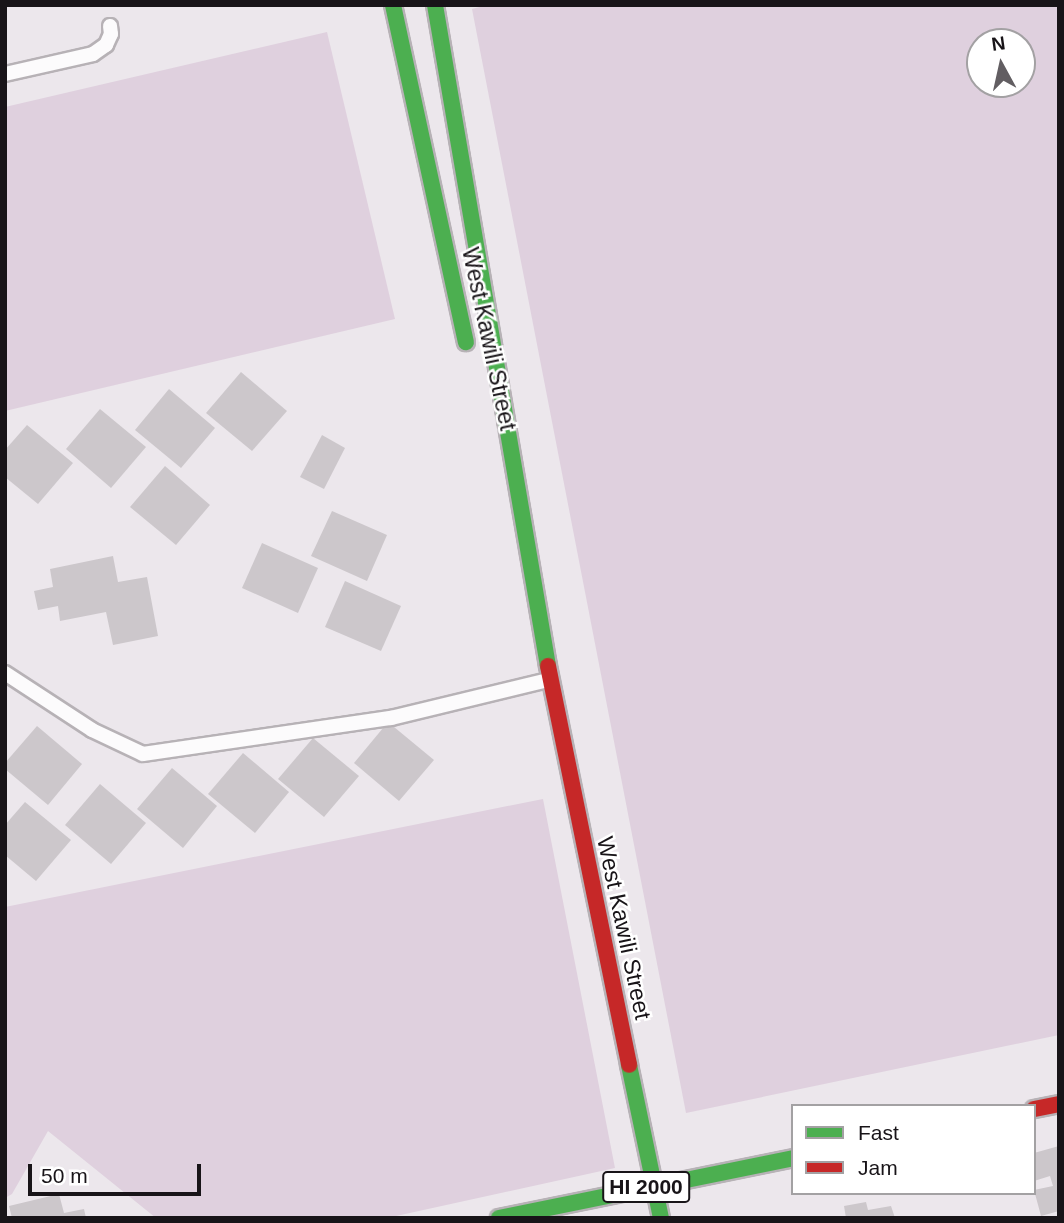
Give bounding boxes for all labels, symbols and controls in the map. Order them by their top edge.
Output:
north arrow [966,28,1036,98]
text: N [990,32,1007,55]
street label: West Kawili Street [456,245,522,433]
street label: West Kawili Street [591,834,657,1022]
legend [791,1104,1036,1195]
text: Fast [858,1121,899,1144]
scale bar [32,1150,205,1194]
text: Jam [858,1156,898,1179]
text: 50 m [41,1164,88,1187]
road number: HI 2000 [600,1170,692,1204]

